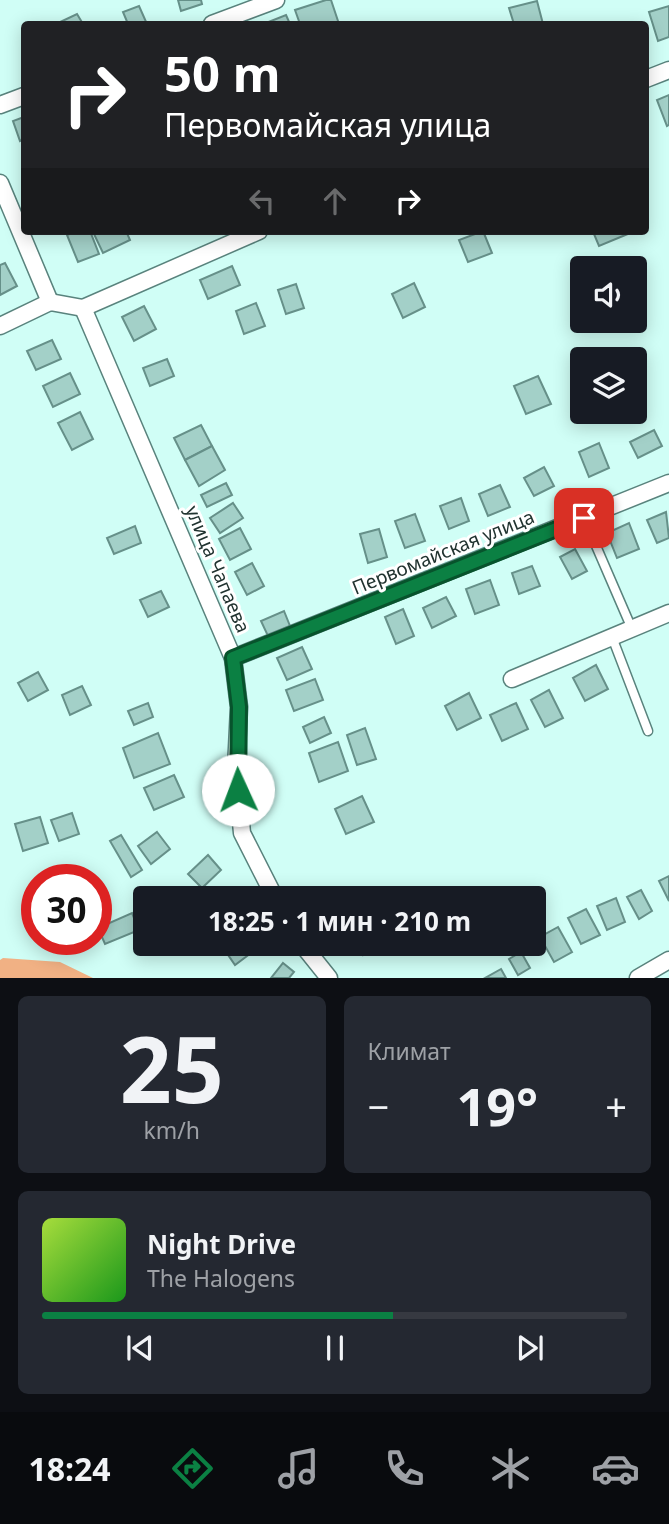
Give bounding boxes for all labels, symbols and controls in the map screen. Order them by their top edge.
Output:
text: 50 m [164,40,281,106]
icon: right [49,49,140,140]
text: Первомайская улица [164,103,491,146]
icon: left [243,182,281,220]
icon: ahead [316,182,354,220]
icon: right [389,182,427,220]
map controls [570,256,647,424]
button: sound [570,256,647,333]
button: layers [570,347,647,424]
pin [554,488,614,548]
icon: arrive [565,499,603,537]
street label: улица Чапаева [179,501,257,637]
street label: Первомайская улица [348,504,538,600]
position arrow [201,753,275,827]
speed limit sign: 30 [21,864,112,955]
text: 18:25 · 1 мин · 210 m [208,903,471,939]
text: 25 [120,1006,224,1130]
text: Климат [368,1035,451,1067]
text: 19° [456,1070,538,1141]
text: − [368,1080,389,1132]
text: + [605,1080,627,1132]
text: km/h [143,1114,200,1146]
text: Night Drive [147,1226,296,1262]
text: The Halogens [147,1262,295,1294]
icon: previous [121,1329,159,1367]
icon: pause [316,1329,354,1367]
icon: next [511,1329,549,1367]
icon: directions [168,1444,217,1493]
icon: music [274,1444,323,1493]
icon: phone [380,1444,429,1493]
icon: climate [486,1444,535,1493]
icon: car [591,1444,640,1493]
text: 18:24 [28,1447,111,1490]

